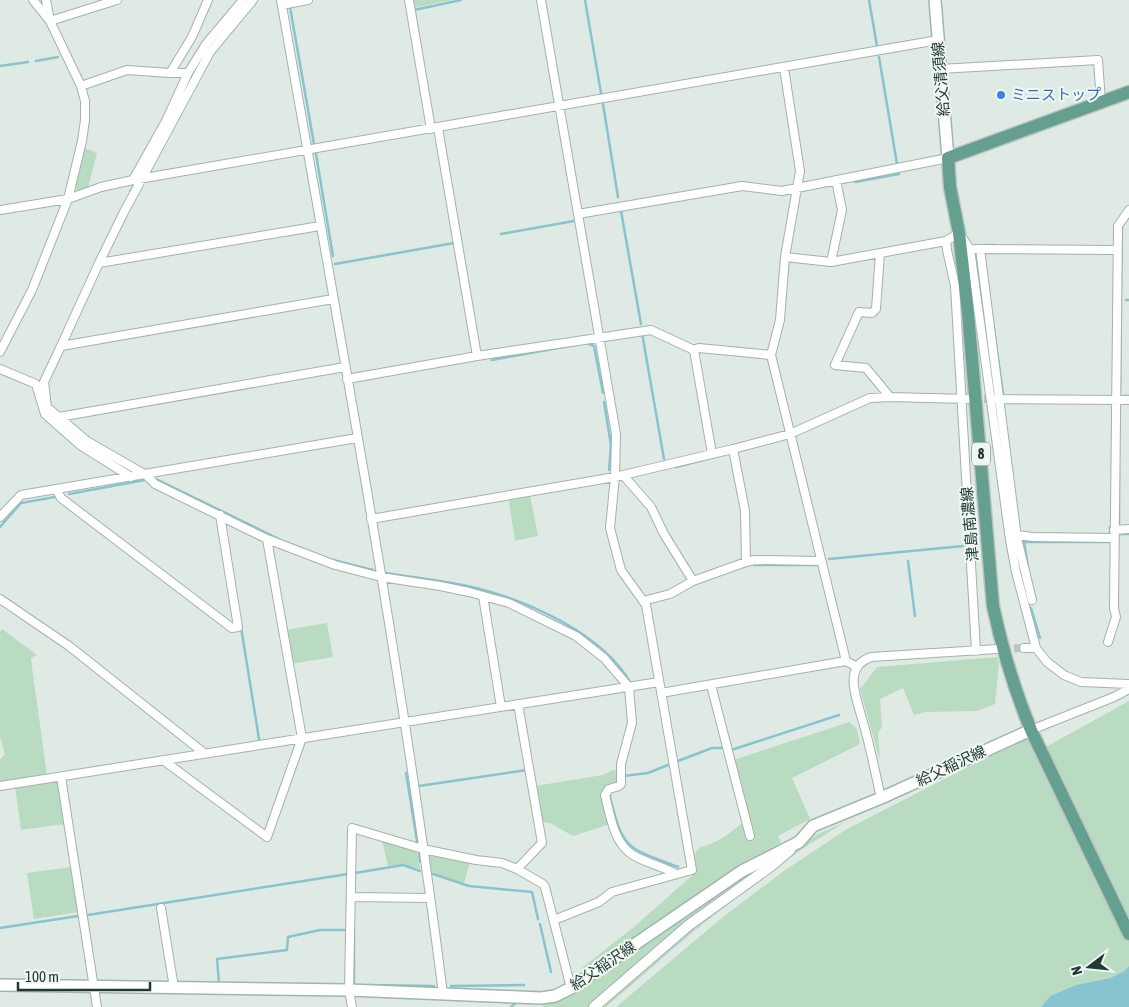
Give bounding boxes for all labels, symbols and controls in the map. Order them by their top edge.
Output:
street label: 給父清須線 [929,41,952,117]
place label: ミニストップ [1011,86,1101,103]
marker: ミニストップ [995,89,1007,101]
road number: 8 [972,442,990,466]
street label: 津島南濃線 [958,486,981,562]
street label: 給父稲沢線 [913,742,988,789]
street label: 給父稲沢線 [567,938,639,994]
north arrow [1064,942,1114,992]
scale bar [18,960,150,992]
text: N [1068,964,1085,977]
text: 100 m [25,968,59,985]

